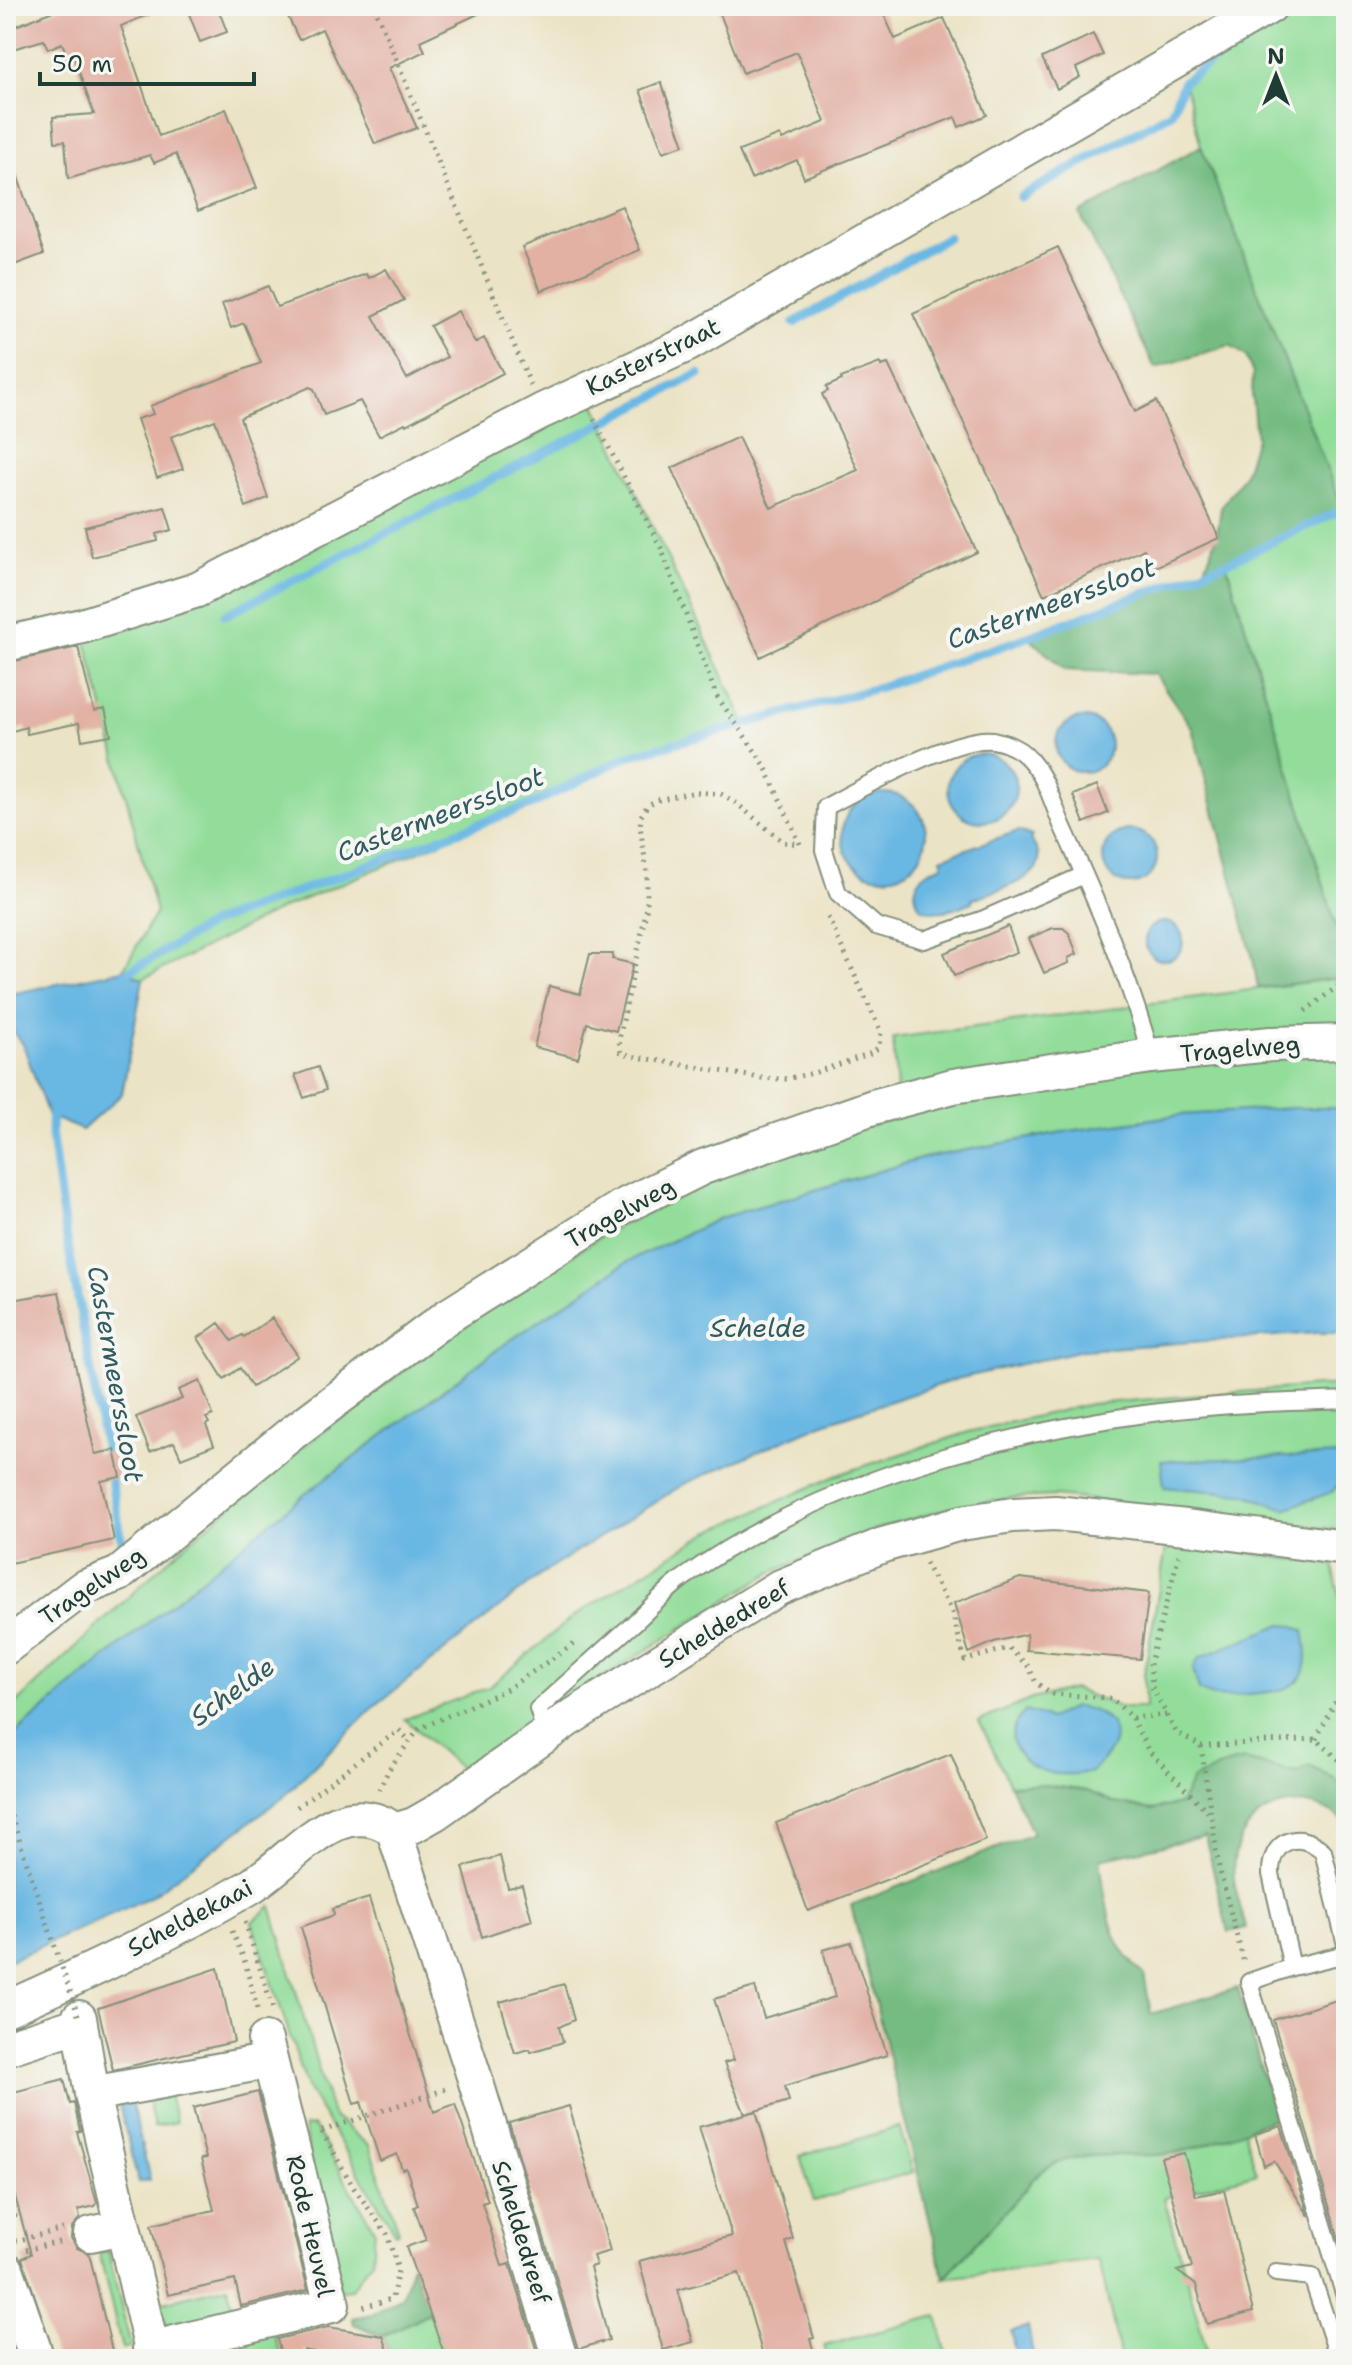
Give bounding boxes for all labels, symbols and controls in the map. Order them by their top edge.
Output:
scale bar [40,36,254,86]
north arrow [1236,36,1316,116]
text: N [1267,42,1285,71]
text: 50 m [52,48,112,80]
street label: Kasterstraat [580,311,726,403]
water label: Castermeerssloot [942,549,1161,657]
water label: Castermeerssloot [331,758,549,870]
street label: Tragelweg [1179,1028,1301,1070]
street label: Tragelweg [560,1170,680,1256]
water label: Castermeerssloot [80,1263,152,1486]
water label: Schelde [710,1310,806,1345]
street label: Tragelweg [33,1539,151,1633]
street label: Scheldedreef [652,1571,797,1676]
water label: Schelde [183,1649,281,1733]
street label: Scheldekaai [122,1872,258,1964]
street label: Rode Heuvel [278,2152,342,2301]
street label: Scheldedreef [484,2156,558,2309]

